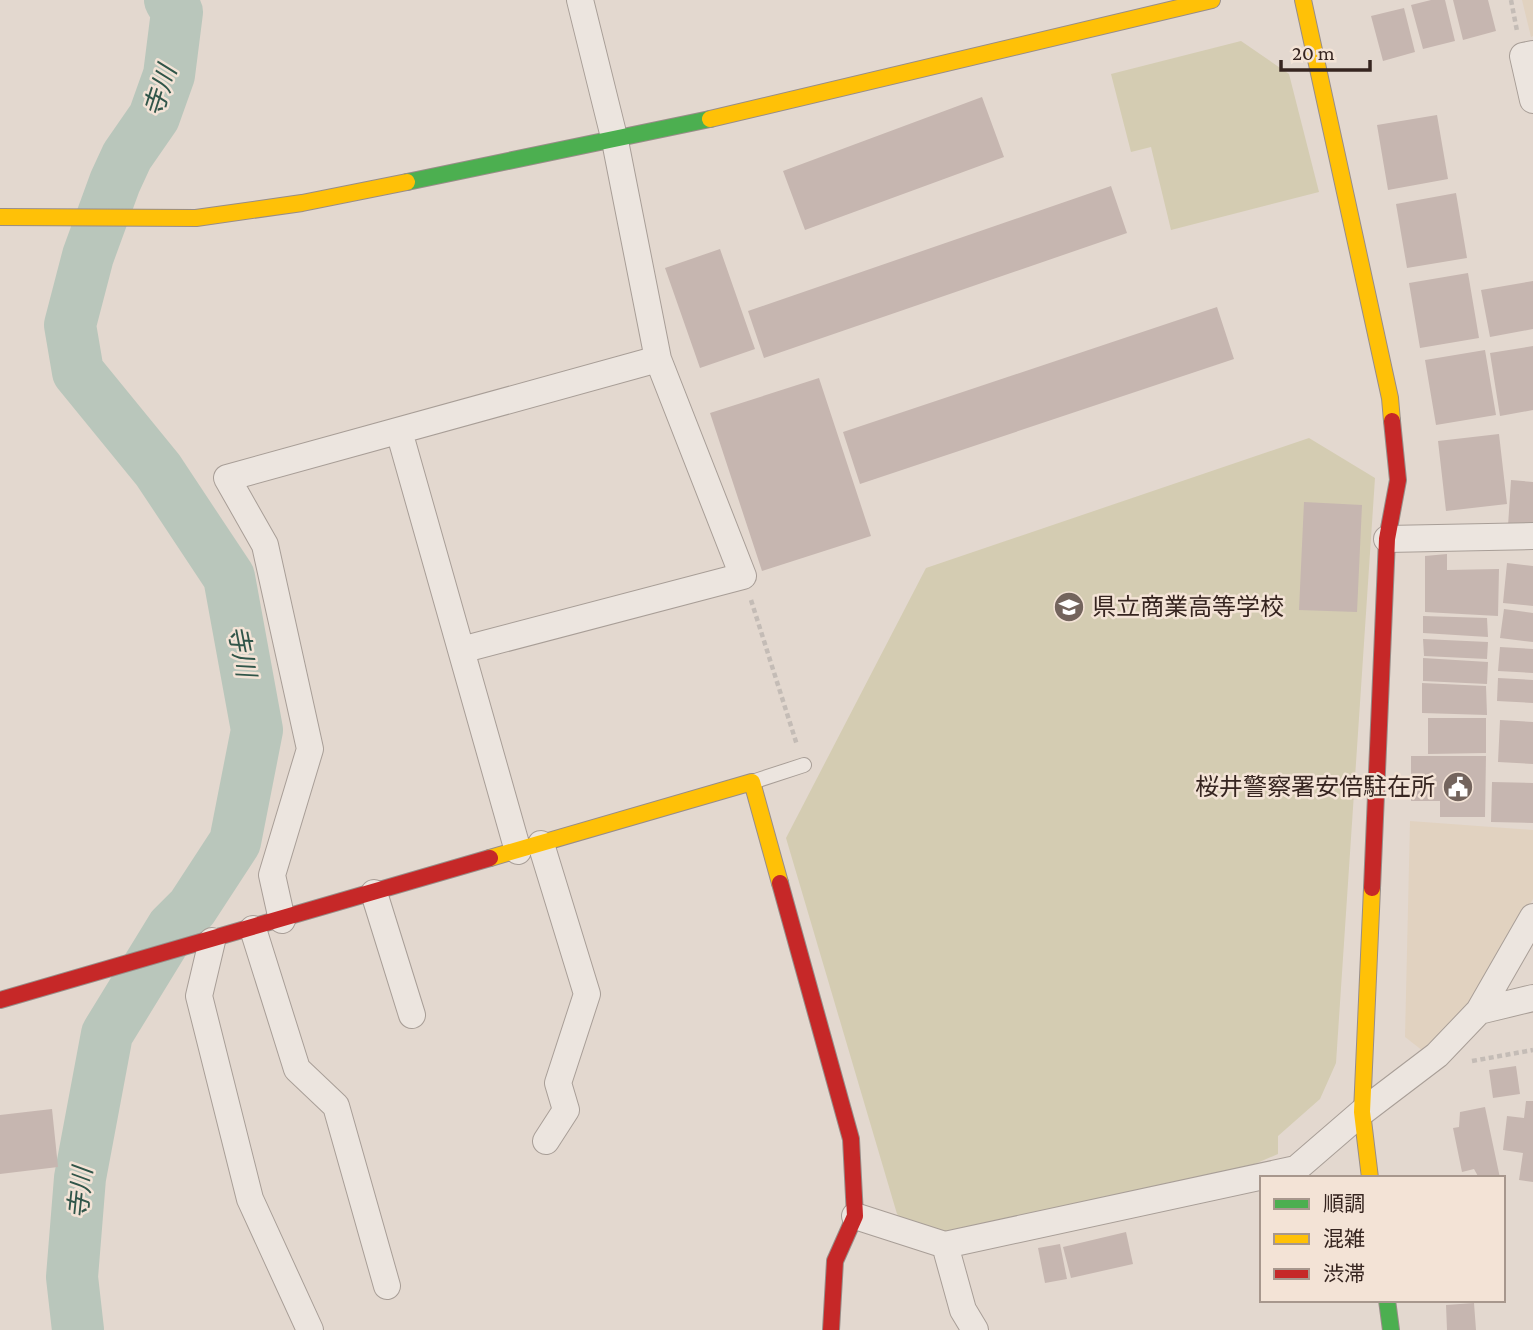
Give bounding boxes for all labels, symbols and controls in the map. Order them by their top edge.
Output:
scale bar [1281,28,1370,72]
text: 20 m [1292,41,1335,65]
water label: 寺川 [139,59,183,120]
school or university icon: 県立商業高等学校 [1052,590,1086,624]
place label: 県立商業高等学校 [1092,593,1284,620]
water label: 寺川 [222,623,261,682]
public building icon: 桜井警察署安倍駐在所 [1441,770,1475,804]
place label: 桜井警察署安倍駐在所 [1195,773,1435,800]
water label: 寺川 [63,1163,98,1220]
legend [1260,1176,1505,1302]
text: 順調 [1323,1192,1365,1216]
text: 混雑 [1323,1227,1365,1251]
text: 渋滞 [1323,1262,1365,1286]

